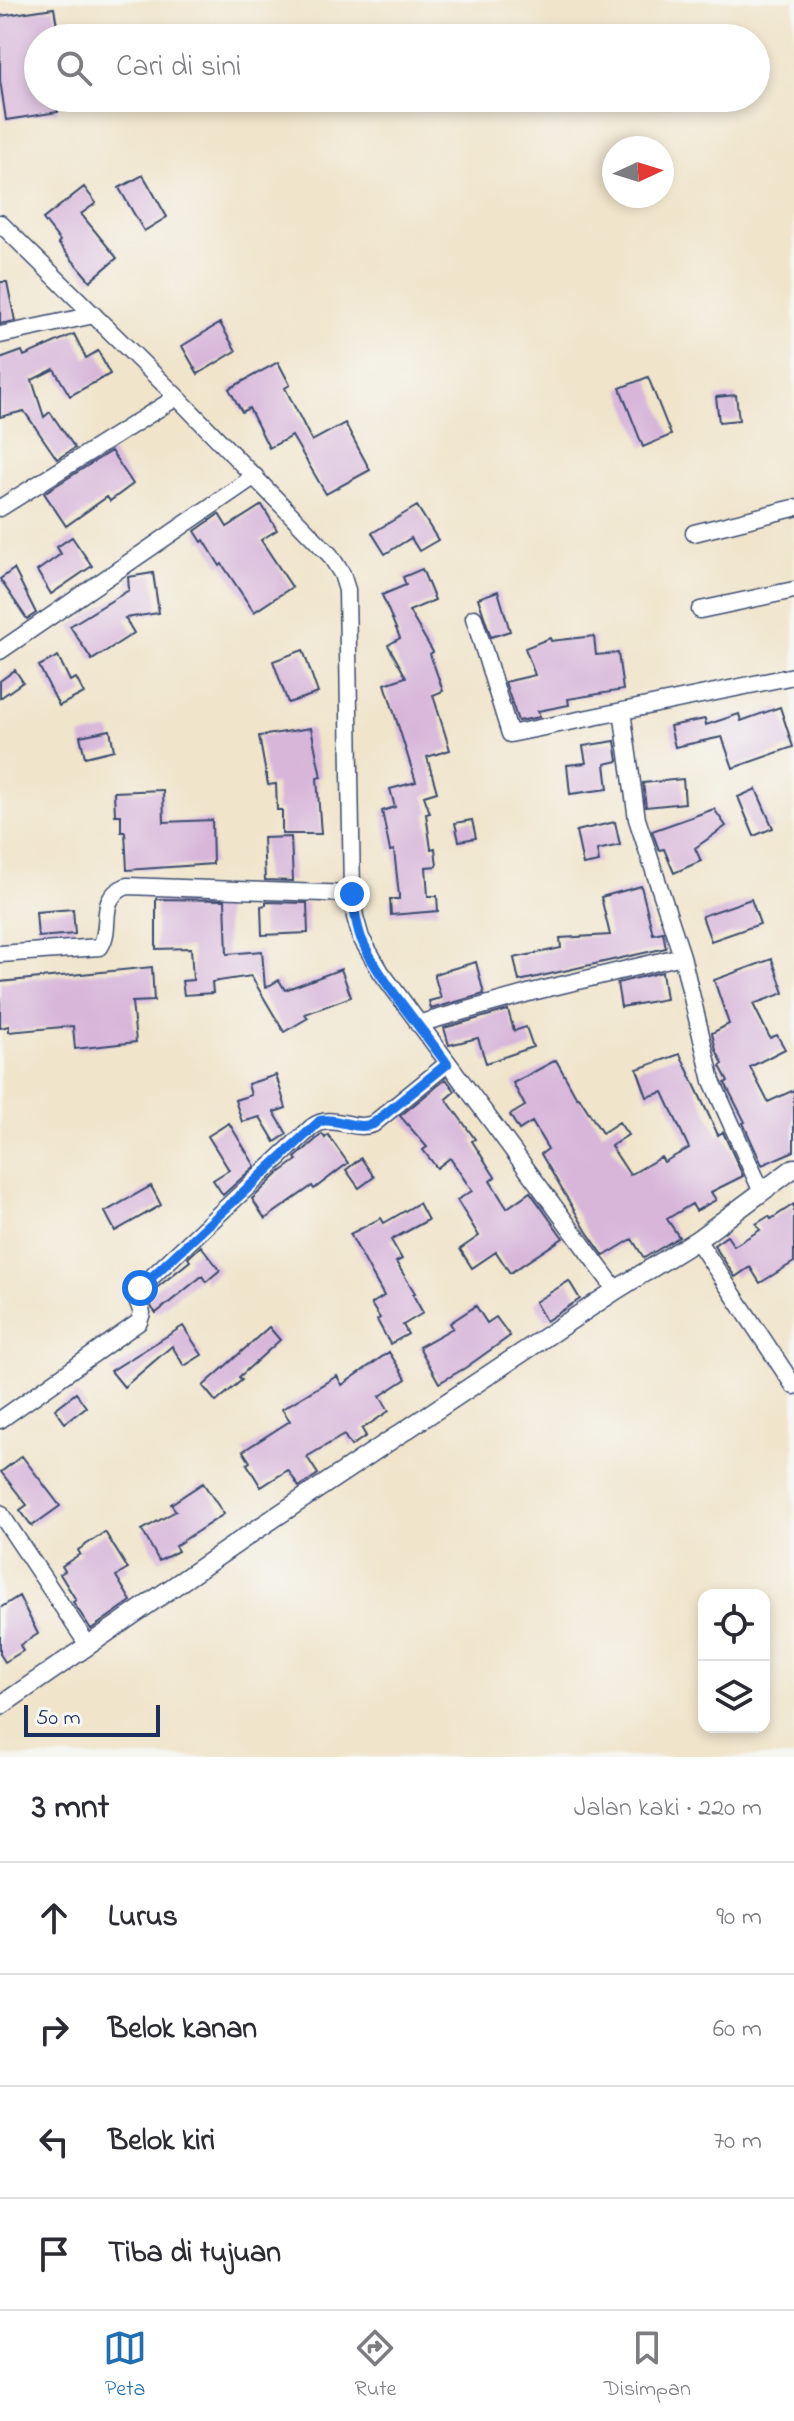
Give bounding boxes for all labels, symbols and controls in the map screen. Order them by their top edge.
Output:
search box [24,24,770,112]
icon: search [52,46,96,90]
text: Cari di sini [116,46,242,90]
north arrow [602,136,674,208]
route end [334,876,370,912]
route start [122,1270,158,1306]
map controls [698,1589,770,1733]
button: locate [698,1589,770,1661]
button: layers [698,1661,770,1733]
scale bar [24,1701,160,1737]
text: 50 m [36,1703,81,1735]
text: 3 mnt [32,1784,109,1834]
text: Jalan kaki · 220 m [574,1790,762,1828]
icon: ahead [32,1896,76,1940]
text: Lurus [108,1896,178,1940]
text: 90 m [716,1899,762,1937]
icon: right [32,2008,76,2052]
text: Belok kanan [108,2008,257,2052]
text: 60 m [713,2011,762,2049]
icon: left [32,2120,76,2164]
text: Belok kiri [108,2120,215,2164]
text: 70 m [713,2123,762,2161]
icon: arrive [32,2232,76,2276]
text: Tiba di tujuan [108,2232,281,2276]
tab: Peta [103,2326,147,2406]
tab: Rute [353,2326,397,2406]
tab: Disimpan [604,2326,691,2406]

